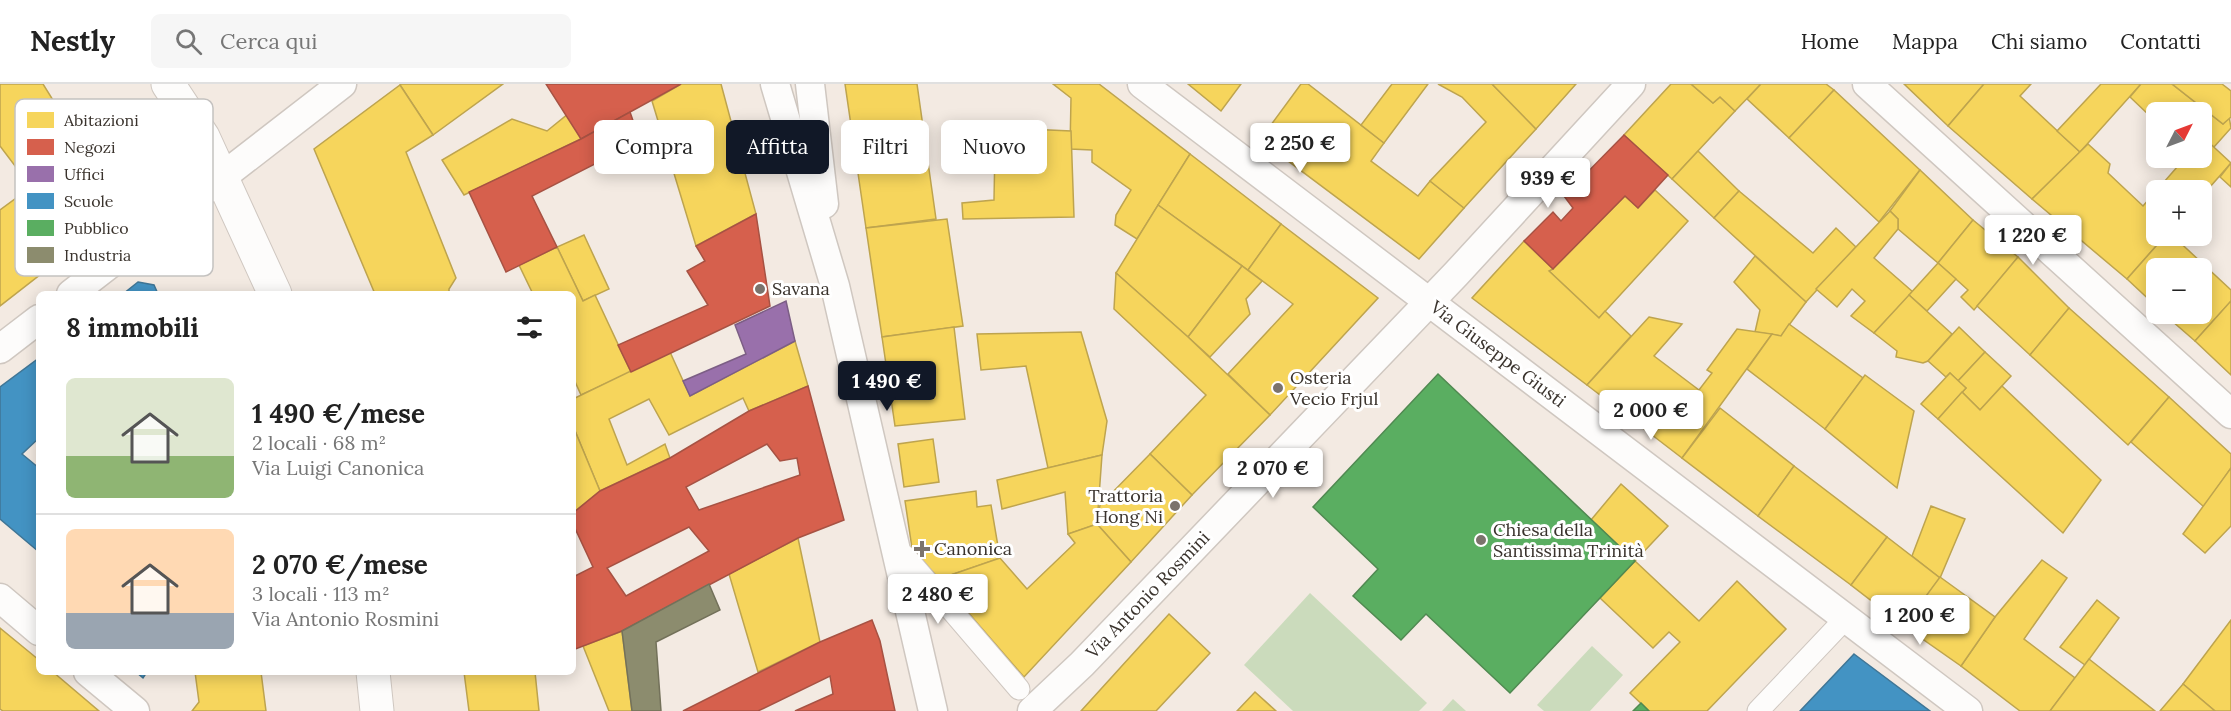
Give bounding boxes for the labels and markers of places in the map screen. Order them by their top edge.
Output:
pin: 2 250 € [1245,123,1355,174]
pin: 939 € [1506,158,1590,209]
pin: 1 220 € [1978,215,2088,266]
place label: Savana [772,277,830,300]
marker: Savana [753,282,767,296]
pin: 1 490 € [832,361,942,412]
place label: Osteria Vecio Frjul [1289,366,1379,410]
marker: Osteria Vecio Frjul [1271,381,1285,395]
pin: 2 000 € [1596,390,1706,441]
pin: 2 070 € [1218,448,1328,499]
place label: Trattoria Hong Ni [1088,484,1163,528]
marker: Trattoria Hong Ni [1168,499,1182,513]
place label: Chiesa della Santissima Trinità [1493,518,1644,562]
marker: Chiesa della Santissima Trinità [1474,533,1488,547]
place label: Canonica [934,537,1012,560]
marker: Canonica [915,542,929,556]
pin: 2 480 € [883,574,993,625]
pin: 1 200 € [1865,595,1975,646]

